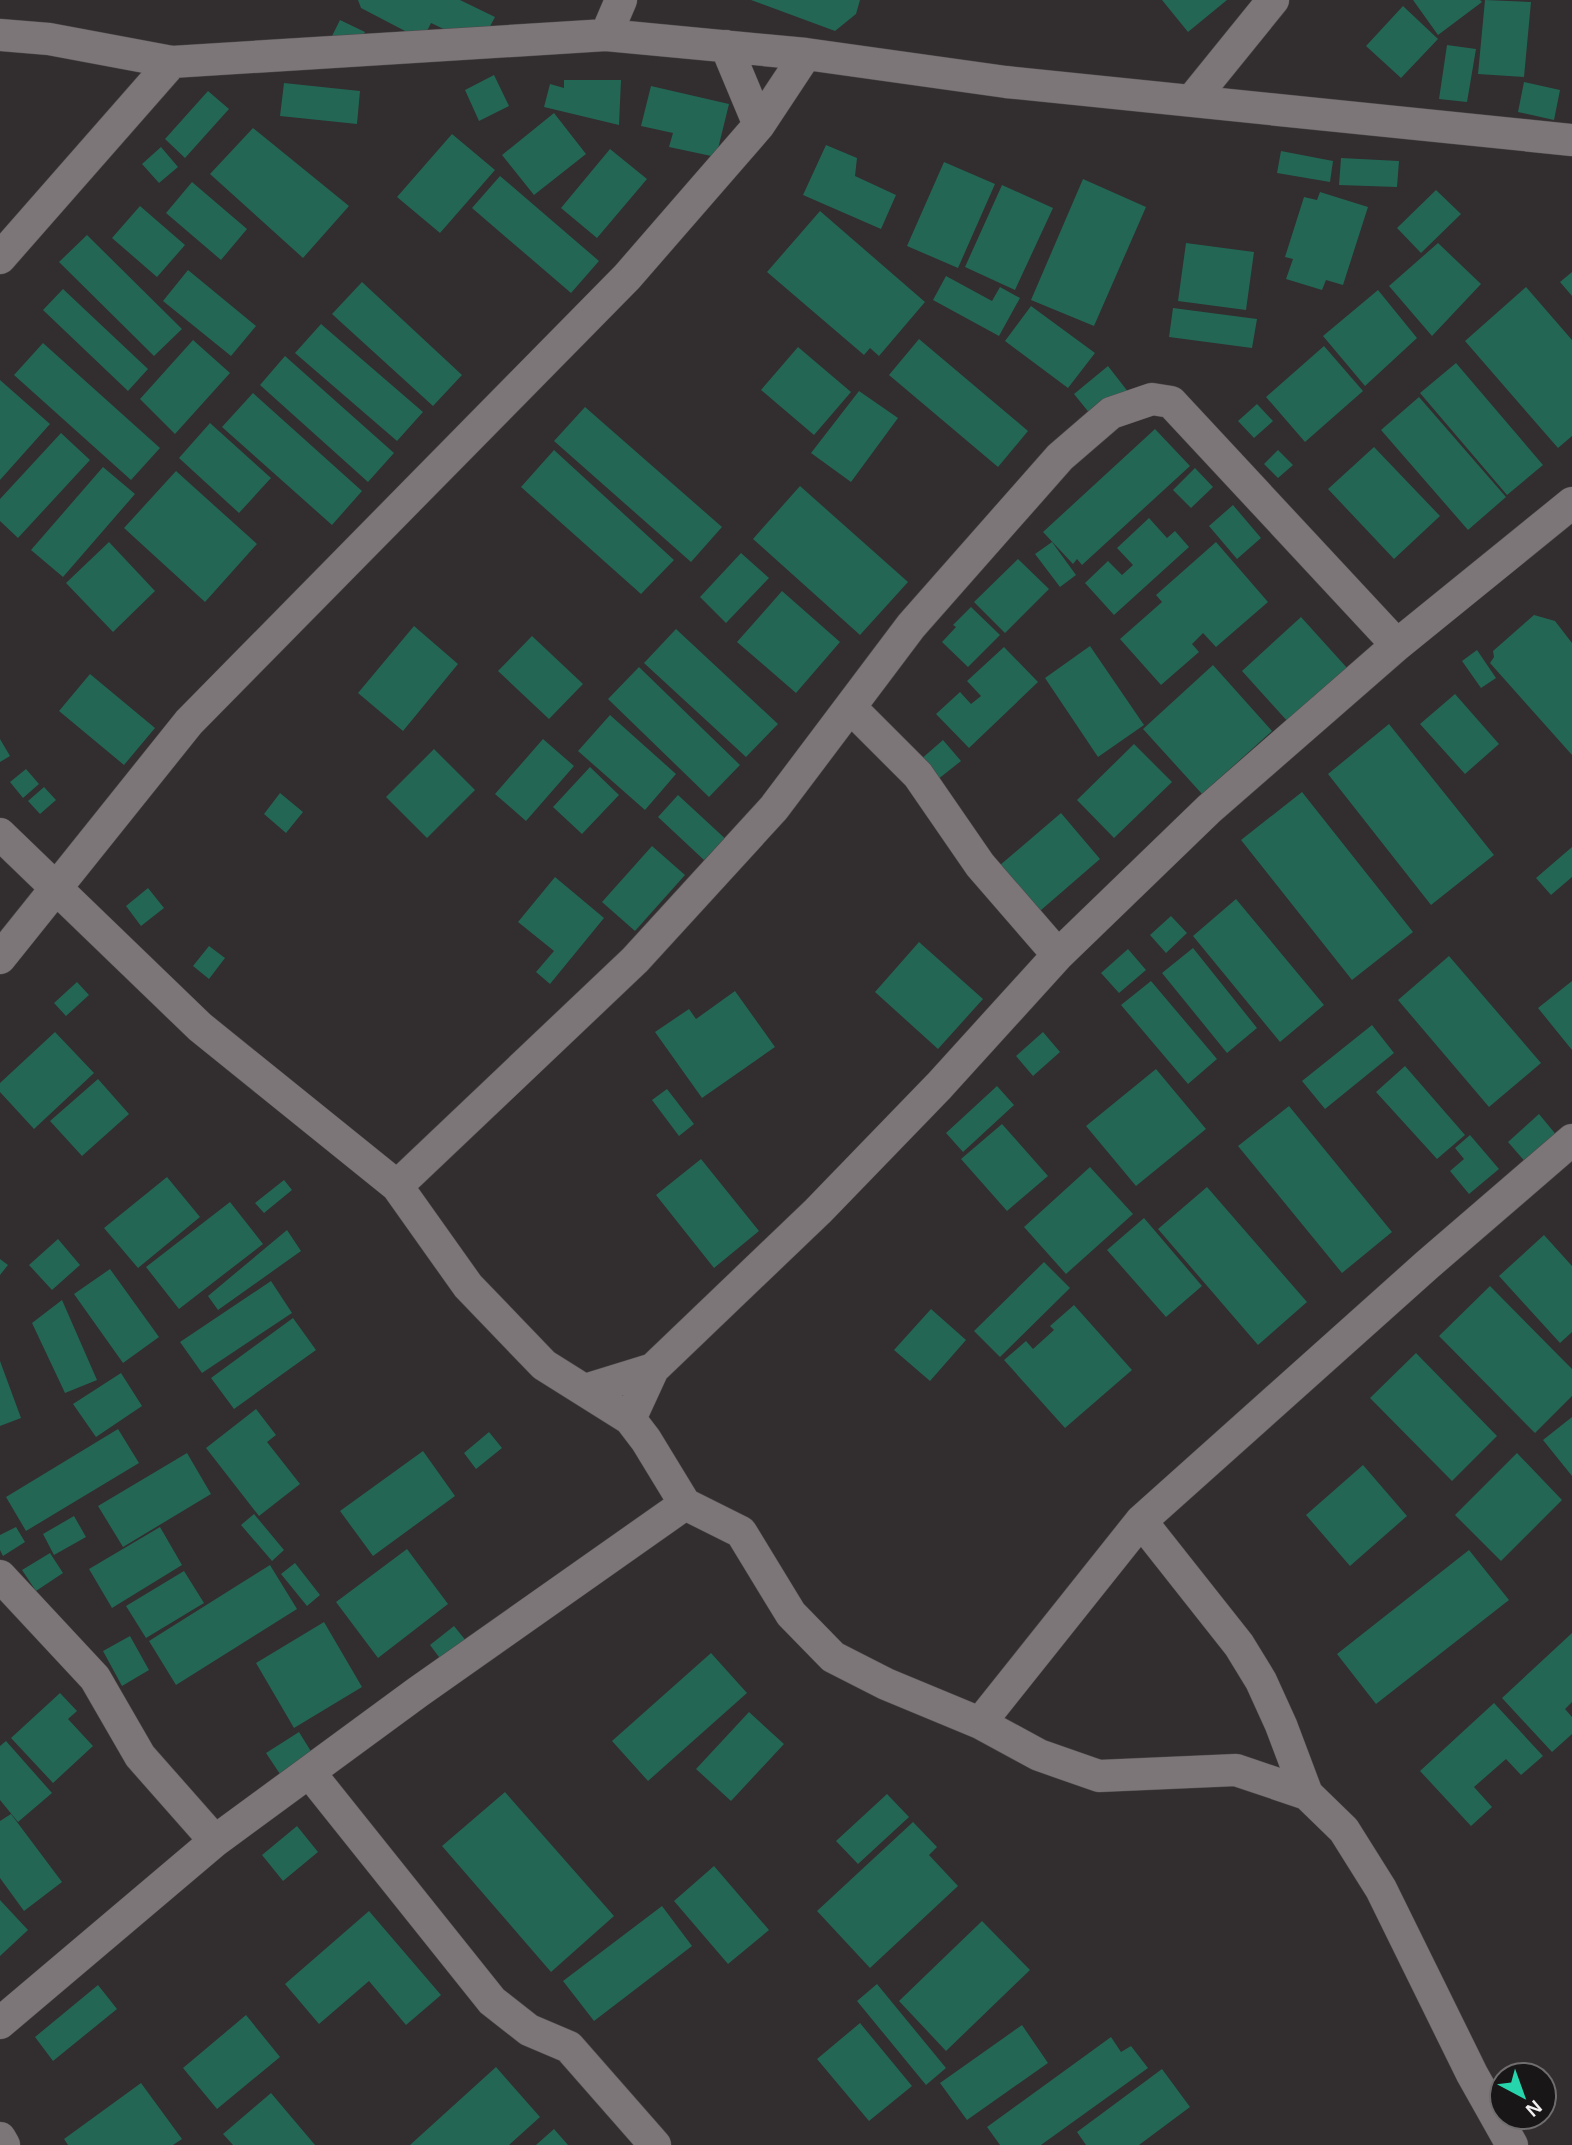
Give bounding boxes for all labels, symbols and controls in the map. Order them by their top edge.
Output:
north arrow [1488,2061,1558,2131]
text: N [1522,2096,1546,2121]

